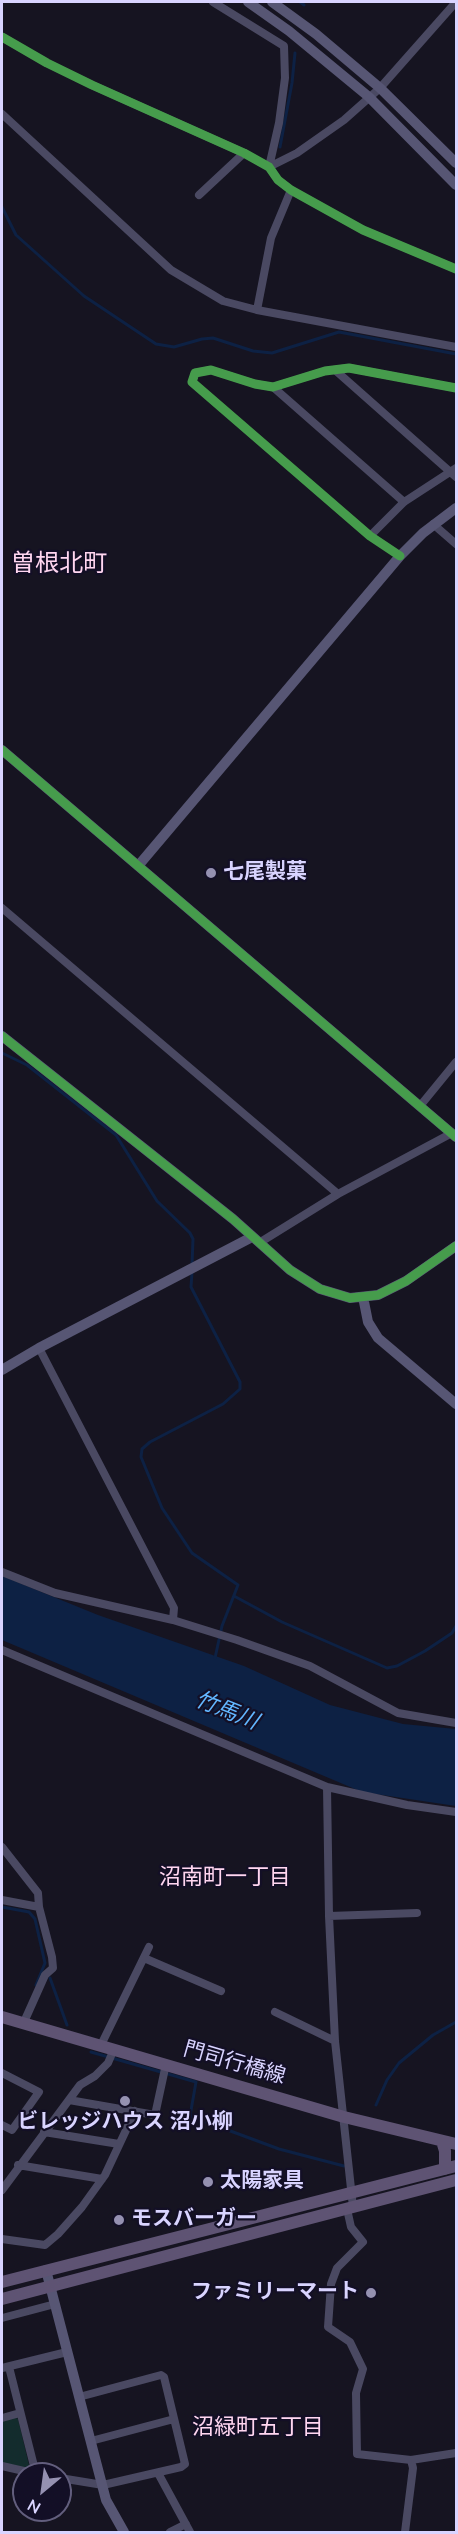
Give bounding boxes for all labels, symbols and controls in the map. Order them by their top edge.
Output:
district label: 曽根北町 [11,551,107,579]
place label: 七尾製菓 [223,860,307,886]
marker: 七尾製菓 [204,866,218,880]
water label: 竹馬川 [190,1687,262,1737]
district label: 沼南町一丁目 [159,1866,291,1892]
street label: 門司行橋線 [180,2037,288,2091]
marker: ビレッジハウス 沼小柳 [118,2094,132,2108]
place label: ビレッジハウス 沼小柳 [17,2110,233,2136]
place label: 太陽家具 [220,2169,304,2195]
marker: 太陽家具 [201,2175,215,2189]
place label: モスバーガー [131,2207,257,2233]
marker: モスバーガー [112,2213,126,2227]
place label: ファミリーマート [191,2280,359,2306]
marker: ファミリーマート [364,2286,378,2300]
district label: 沼緑町五丁目 [192,2416,324,2442]
north arrow [12,2462,72,2522]
text: N [24,2493,45,2519]

